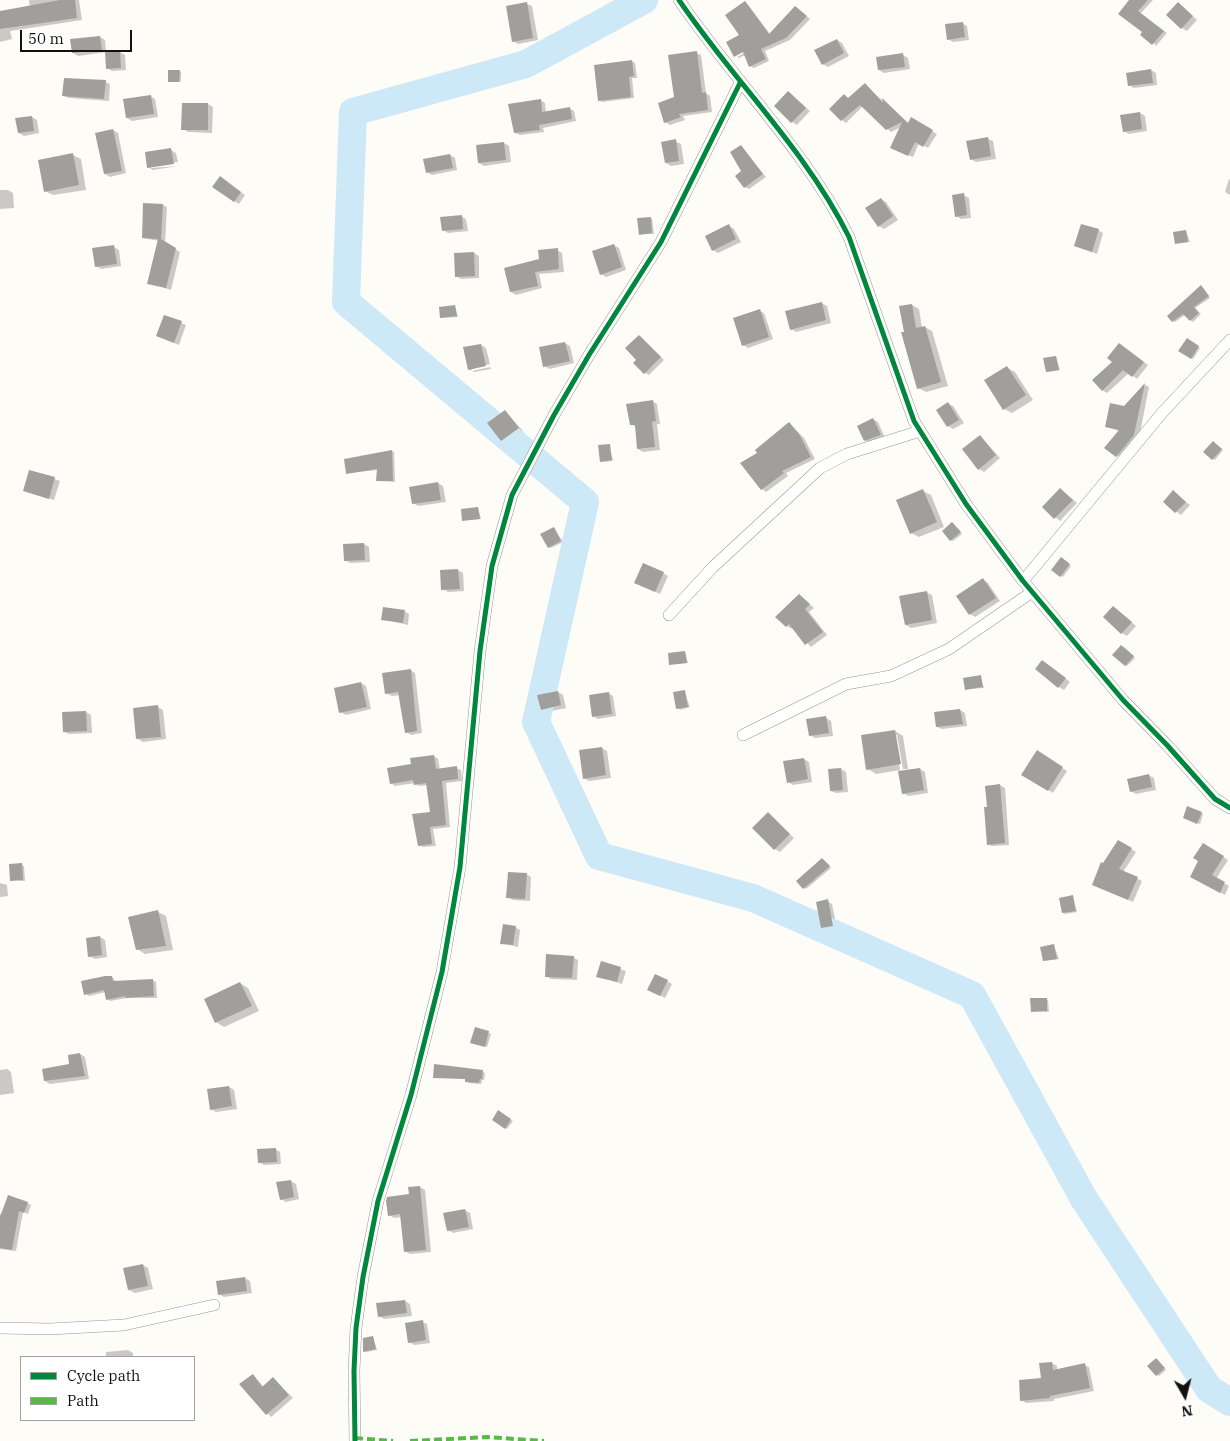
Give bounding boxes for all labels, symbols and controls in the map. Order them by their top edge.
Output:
scale bar [22,20,135,52]
text: 50 m [28,29,64,48]
legend [20,1356,195,1421]
text: Cycle path [67,1366,140,1385]
north arrow [1160,1371,1210,1421]
text: Path [67,1391,99,1410]
text: N [1180,1401,1194,1421]

